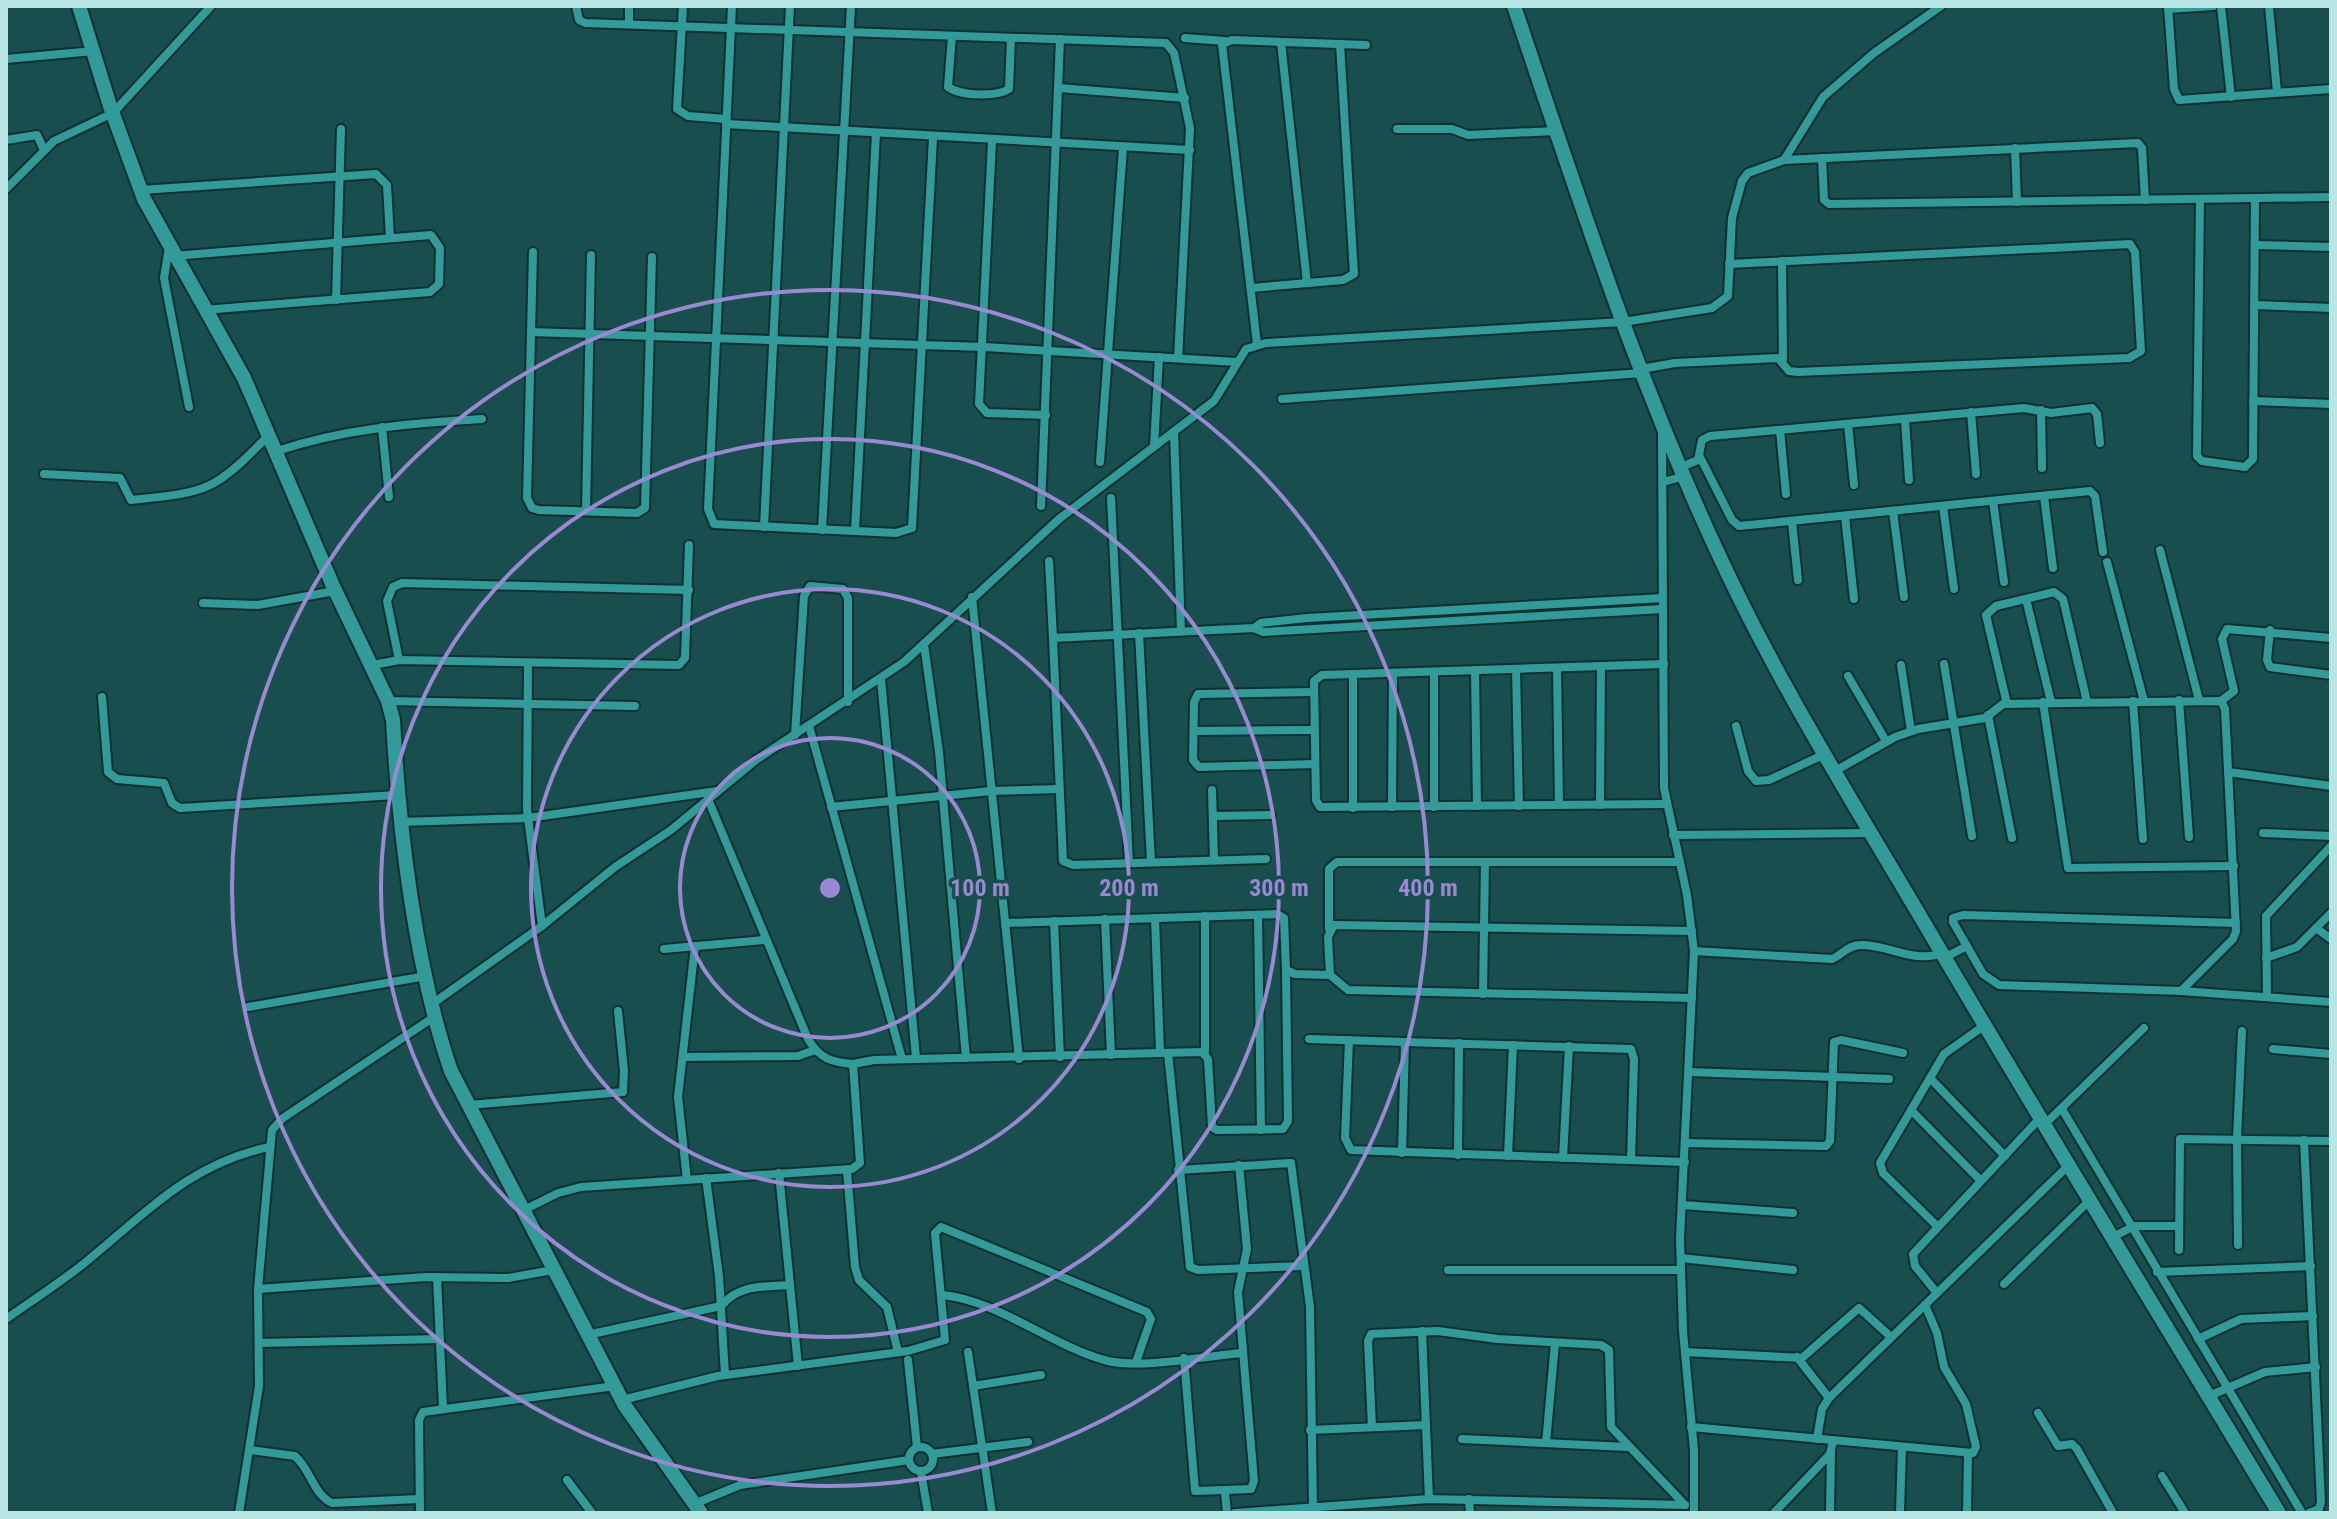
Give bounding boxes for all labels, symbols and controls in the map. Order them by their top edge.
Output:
centre of rings [816,874,844,902]
text: 100 m [950,874,1010,902]
text: 200 m [1099,874,1159,902]
text: 300 m [1249,874,1309,902]
text: 400 m [1398,874,1458,902]

